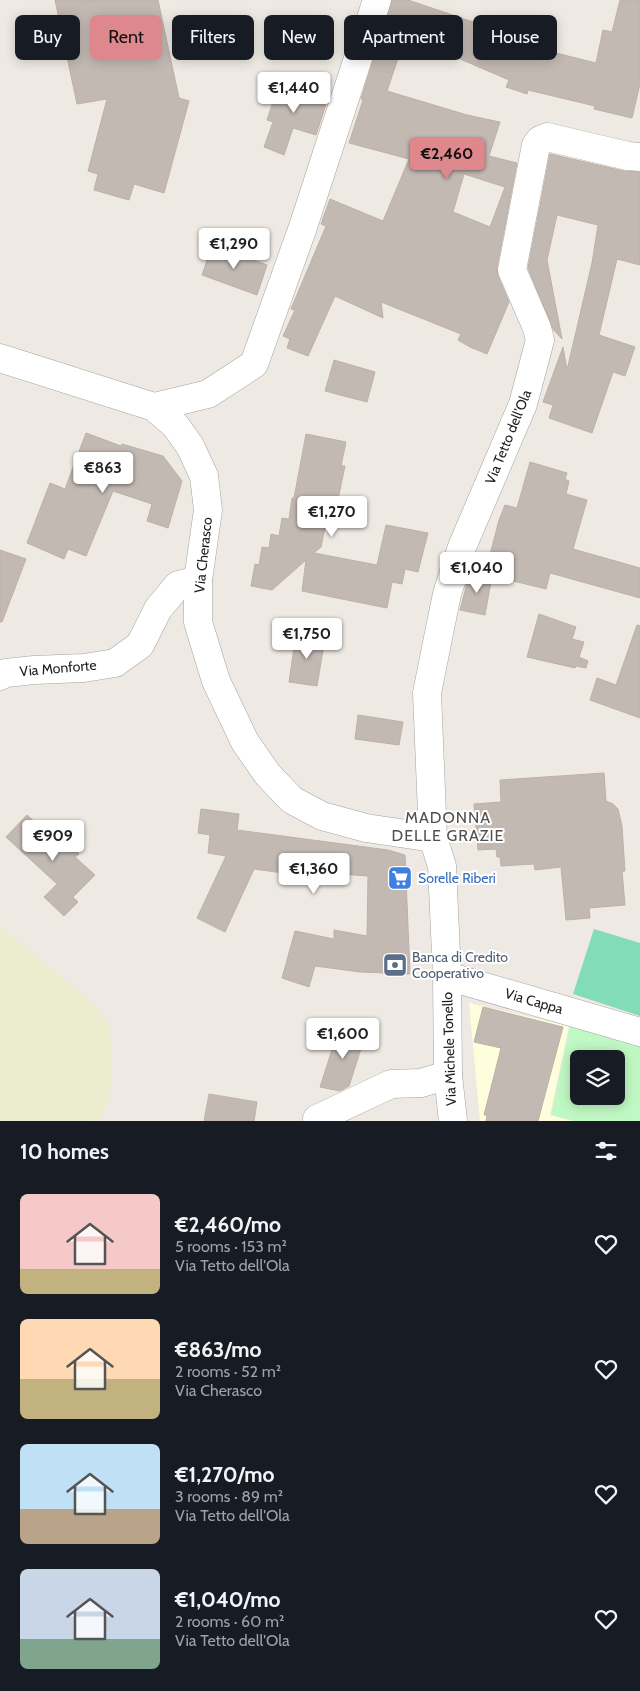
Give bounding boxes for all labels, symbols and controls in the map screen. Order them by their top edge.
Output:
chip: Buy [15,15,80,60]
chip: Rent [90,15,162,60]
chip: Filters [172,15,254,60]
chip: New [264,15,334,60]
chip: Apartment [344,15,463,60]
chip: House [473,15,557,60]
pin: €1,440 [253,72,335,114]
text: €1,440 [268,78,320,97]
pin: €2,460 [406,138,488,180]
text: €2,460 [421,144,473,163]
pin: €1,290 [193,228,275,270]
text: €1,290 [210,234,258,253]
street label: Via Tetto dell'Ola [481,387,535,487]
pin: €863 [73,452,133,494]
text: €863 [84,458,122,477]
pin: €1,270 [291,496,373,538]
text: €1,270 [308,502,356,521]
street label: Via Cherasco [190,516,216,594]
pin: €1,040 [436,552,518,594]
text: €1,040 [451,558,503,577]
pin: €1,750 [266,618,348,660]
text: €1,750 [283,624,331,643]
street label: Via Monforte [19,656,97,680]
district label: MADONNA DELLE GRAZIE [392,808,504,845]
pin: €909 [23,820,83,862]
text: €909 [33,826,73,845]
pin: €1,360 [273,852,355,895]
text: €1,360 [290,859,338,878]
supermarket icon: Sorelle Riberi [387,865,413,891]
place label: Sorelle Riberi [418,869,496,887]
place label: Banca di Credito Cooperativo [412,948,508,982]
bank icon: Banca di Credito Cooperativo [382,952,408,978]
street label: Via Cappa [503,984,565,1018]
street label: Via Michele Tonello [438,991,460,1106]
pin: €1,600 [302,1018,384,1060]
text: €1,600 [317,1024,369,1043]
map controls [570,1050,625,1105]
button: layers [570,1050,625,1105]
icon: filters [592,1137,620,1165]
text: 10 homes [20,1139,109,1164]
text: €2,460/mo [175,1212,281,1237]
icon: home [60,1214,120,1274]
icon: heart [592,1230,620,1258]
text: 5 rooms · 153 m² [175,1237,287,1256]
text: Via Tetto dell'Ola [175,1256,290,1275]
text: €863/mo [175,1337,261,1362]
icon: home [60,1339,120,1399]
icon: heart [592,1355,620,1383]
text: 2 rooms · 52 m² [175,1362,281,1381]
text: Via Cherasco [175,1381,262,1400]
text: €1,270/mo [175,1462,274,1487]
icon: home [60,1464,120,1524]
icon: heart [592,1480,620,1508]
text: 3 rooms · 89 m² [175,1487,283,1506]
text: Via Tetto dell'Ola [175,1506,290,1525]
text: €1,040/mo [175,1587,281,1612]
icon: home [60,1589,120,1649]
icon: heart [592,1605,620,1633]
text: 2 rooms · 60 m² [175,1612,284,1631]
text: Via Tetto dell'Ola [175,1631,290,1650]

